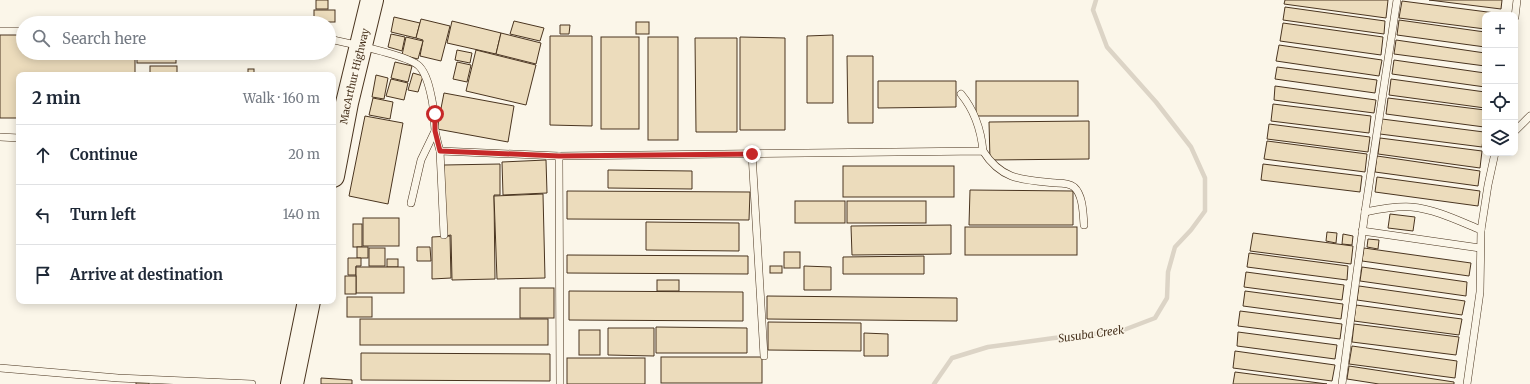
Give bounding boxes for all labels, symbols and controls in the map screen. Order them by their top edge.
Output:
map controls [1482,12,1518,156]
button: + [1482,12,1518,48]
search box [16,16,336,60]
icon: search [30,27,52,49]
street label: MacArthur Highway [337,27,371,125]
text: Search here [62,29,146,48]
button: − [1482,48,1518,84]
button: locate [1482,84,1518,120]
text: 2 min [32,87,80,109]
text: Walk · 160 m [243,90,320,107]
route start [426,105,444,123]
button: layers [1482,120,1518,156]
icon: ahead [32,144,54,166]
text: Continue [70,145,138,164]
route end [743,145,761,163]
text: 20 m [288,146,320,163]
icon: left [32,204,54,226]
text: Turn left [70,205,136,224]
text: 140 m [283,206,320,223]
icon: arrive [32,264,54,286]
text: Arrive at destination [70,265,223,284]
water label: Susuba Creek [1057,322,1125,346]

